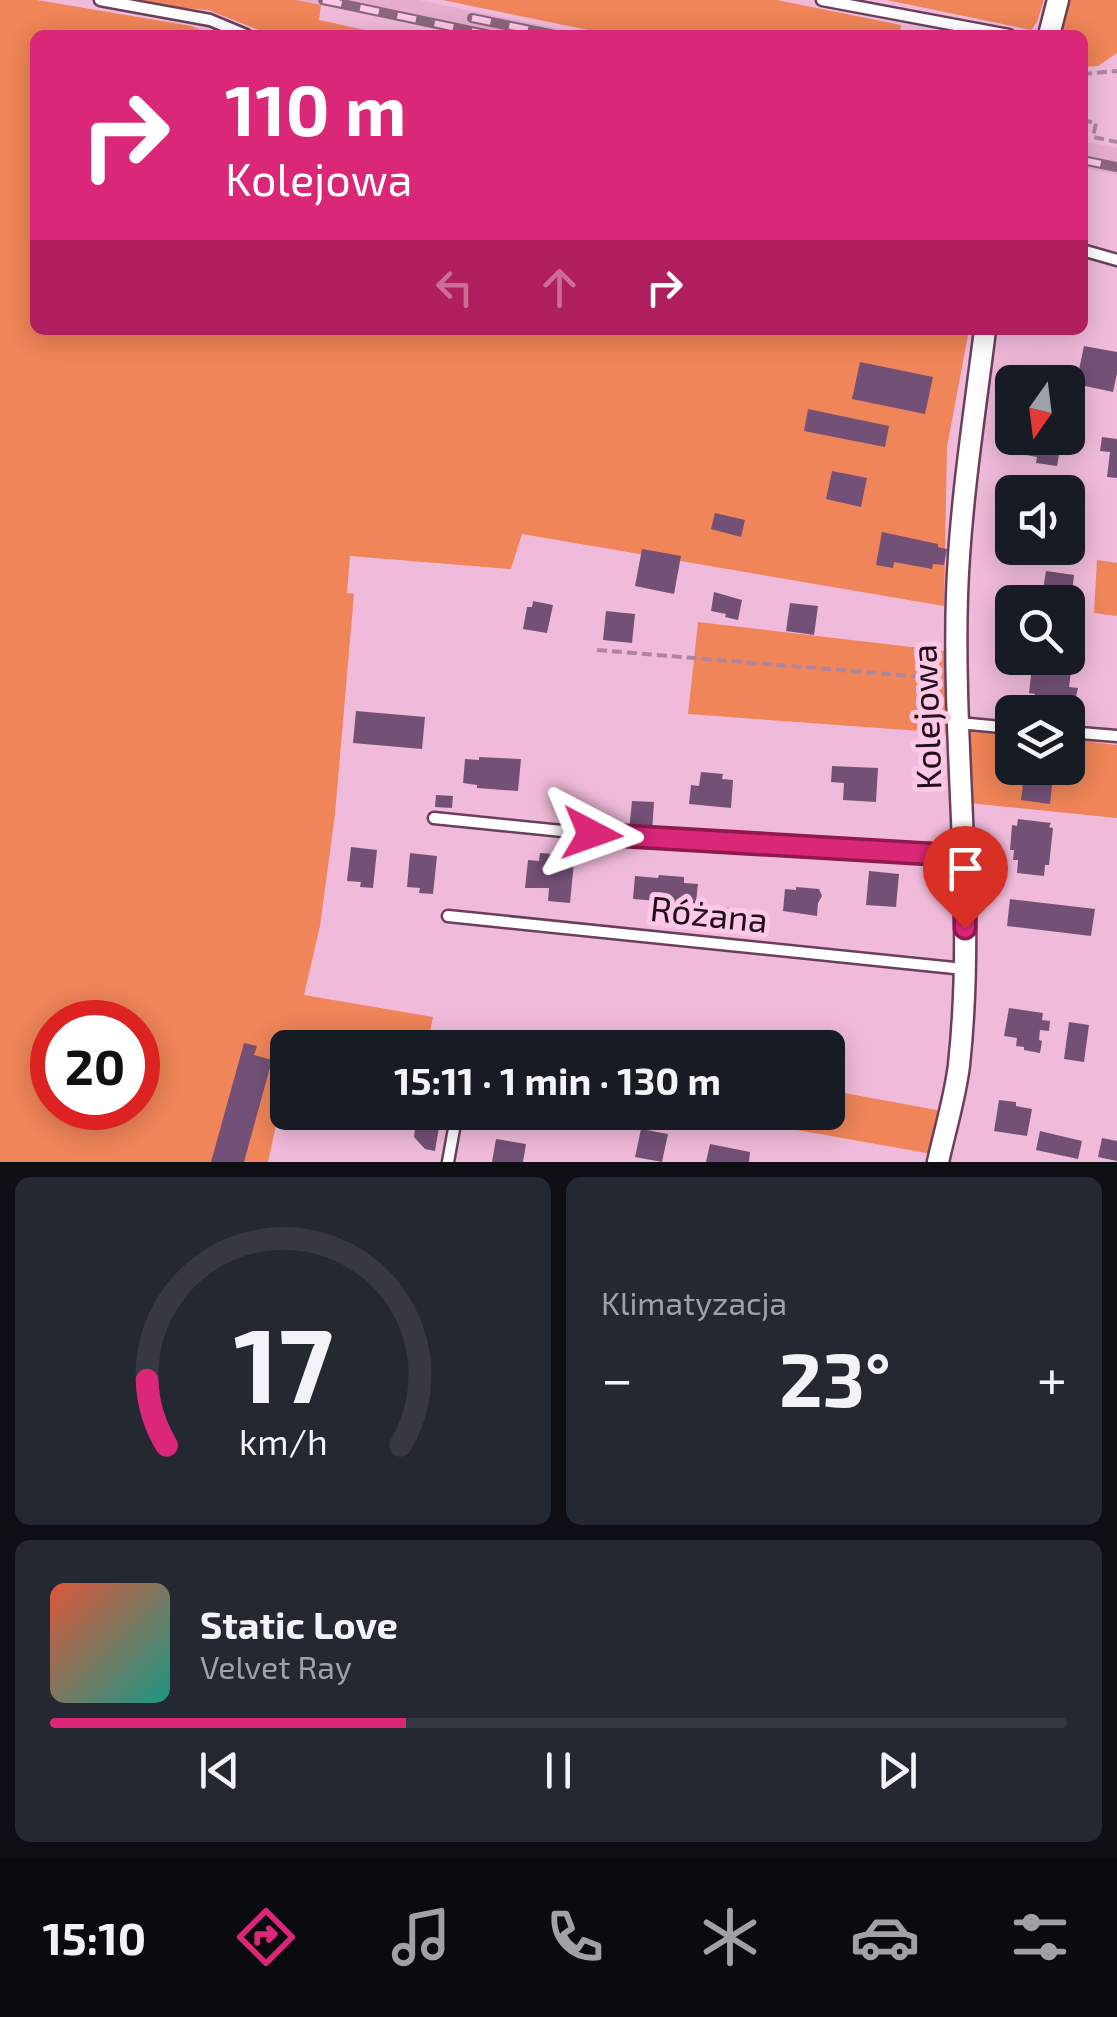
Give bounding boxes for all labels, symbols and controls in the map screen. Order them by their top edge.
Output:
text: 110 m [225,66,406,150]
icon: right [60,70,190,200]
text: Kolejowa [225,151,412,205]
icon: left [427,260,482,315]
icon: ahead [532,260,587,315]
icon: right [637,260,692,315]
north arrow [995,365,1085,455]
map controls [995,365,1085,785]
button: sound [995,475,1085,565]
button: search [995,585,1085,675]
street label: Kolejowa [901,643,949,791]
button: layers [995,695,1085,785]
position arrow [540,782,644,886]
pin [923,826,1008,929]
icon: arrive [938,841,993,896]
street label: Różana [648,886,770,940]
speed limit sign: 20 [30,1000,160,1130]
text: 15:11 · 1 min · 130 m [394,1057,721,1103]
text: Klimatyzacja [601,1283,787,1321]
text: 17 [233,1299,333,1424]
text: 23° [779,1332,891,1422]
text: − [601,1344,633,1410]
text: + [1037,1344,1067,1410]
text: km/h [239,1419,327,1462]
text: Static Love [200,1601,398,1647]
text: Velvet Ray [200,1647,352,1685]
icon: previous [192,1743,247,1798]
icon: pause [531,1743,586,1798]
icon: next [870,1743,925,1798]
icon: directions [231,1902,301,1972]
icon: music [386,1902,456,1972]
icon: phone [540,1902,610,1972]
icon: climate [695,1902,765,1972]
icon: car [850,1902,920,1972]
icon: filters [1005,1902,1075,1972]
text: 15:10 [42,1910,146,1964]

